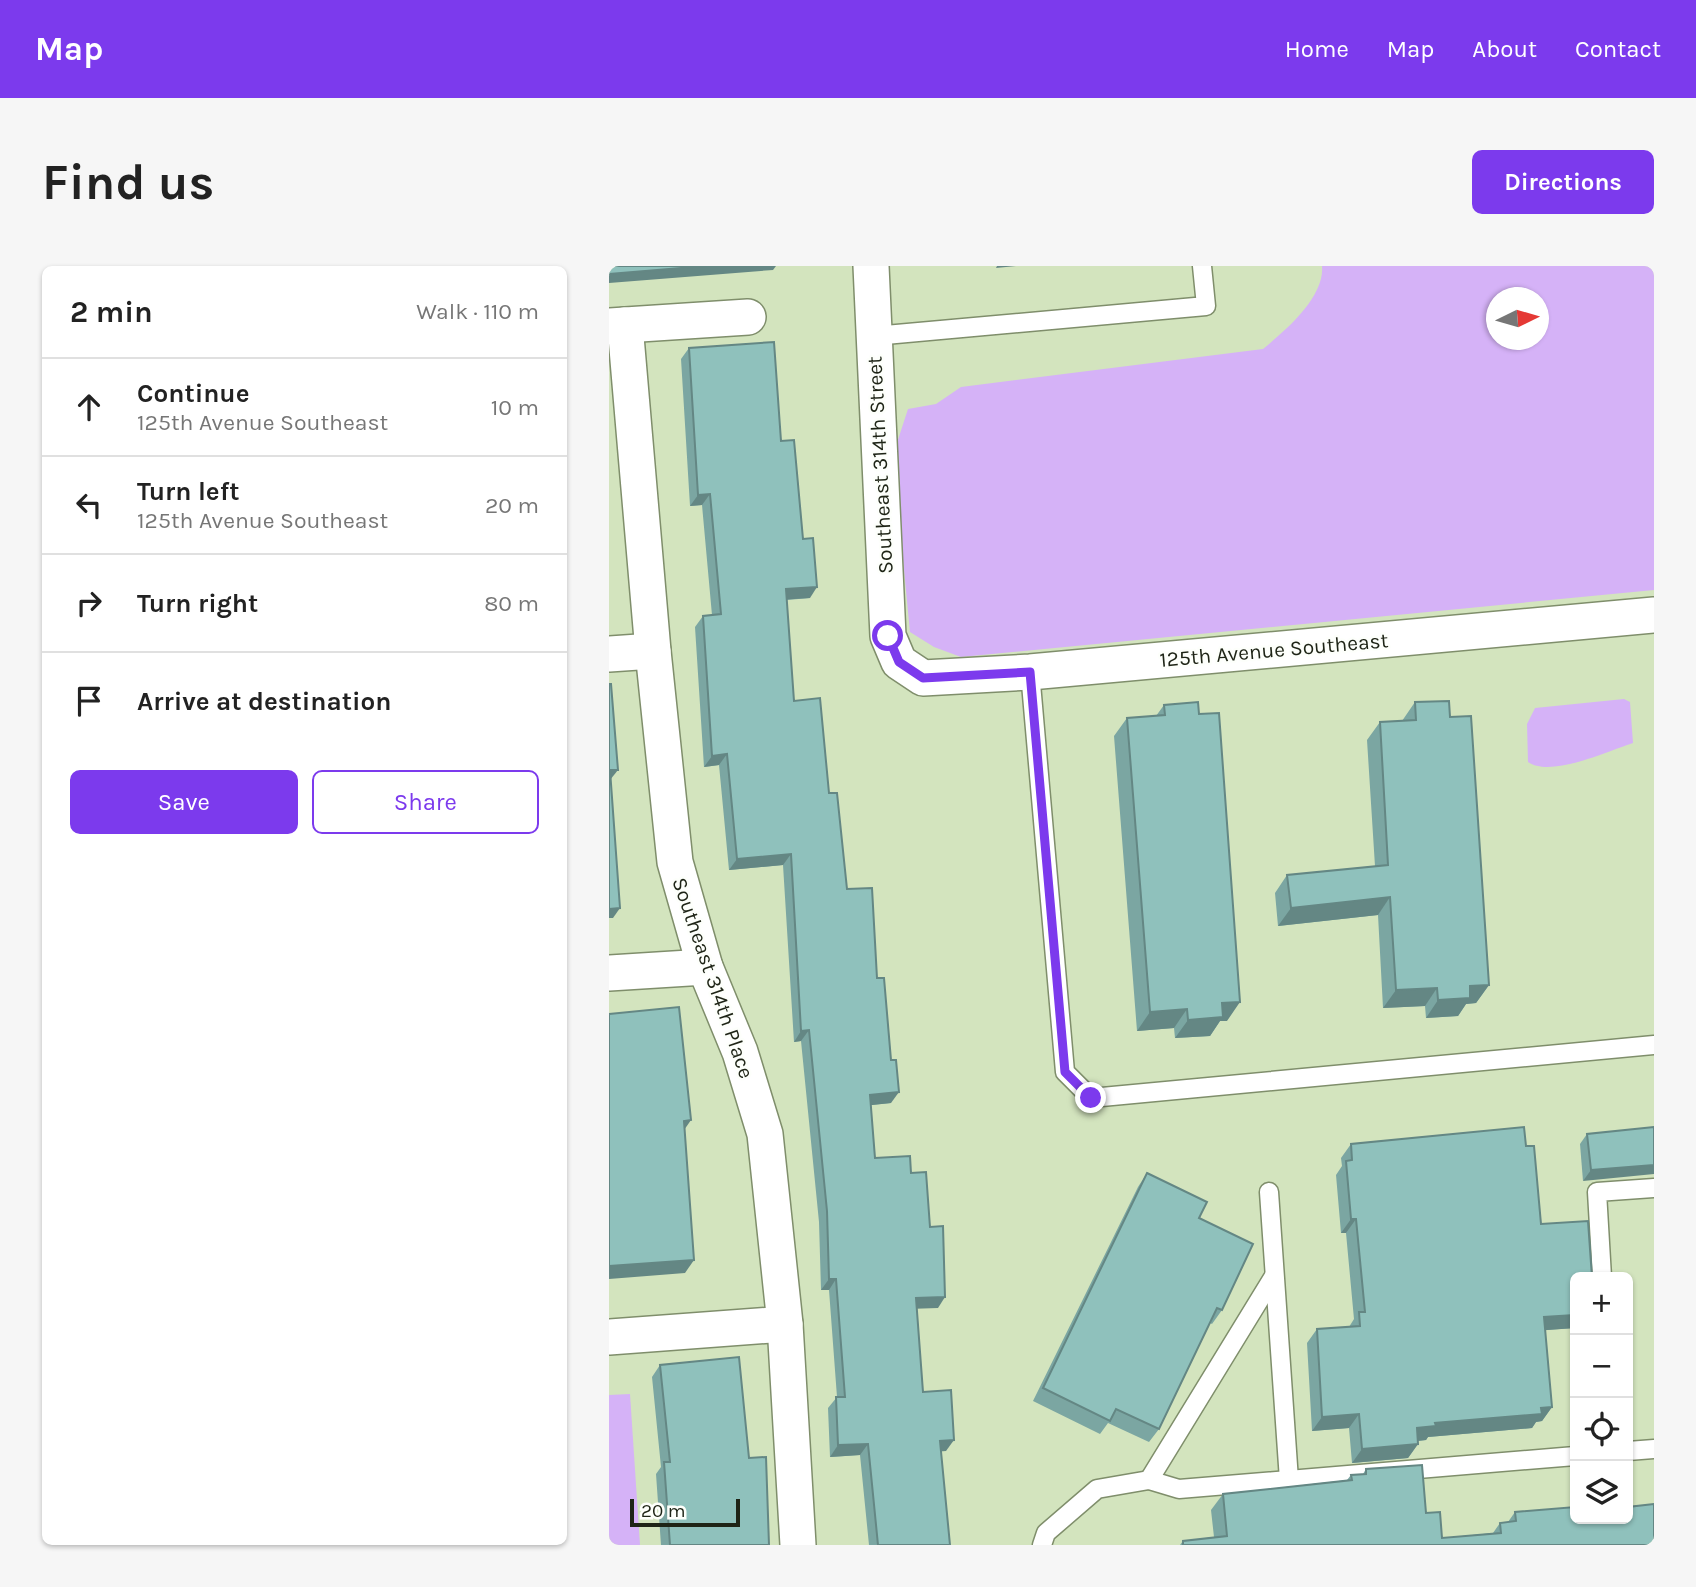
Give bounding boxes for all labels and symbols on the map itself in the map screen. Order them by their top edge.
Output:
north arrow [1486,287,1549,350]
street label: Southeast 314th Street [862,355,898,574]
route start [872,620,903,651]
street label: 125th Avenue Southeast [1159,628,1389,672]
street label: Southeast 314th Place [667,874,759,1082]
route end [1075,1082,1106,1113]
scale bar [630,1496,740,1528]

